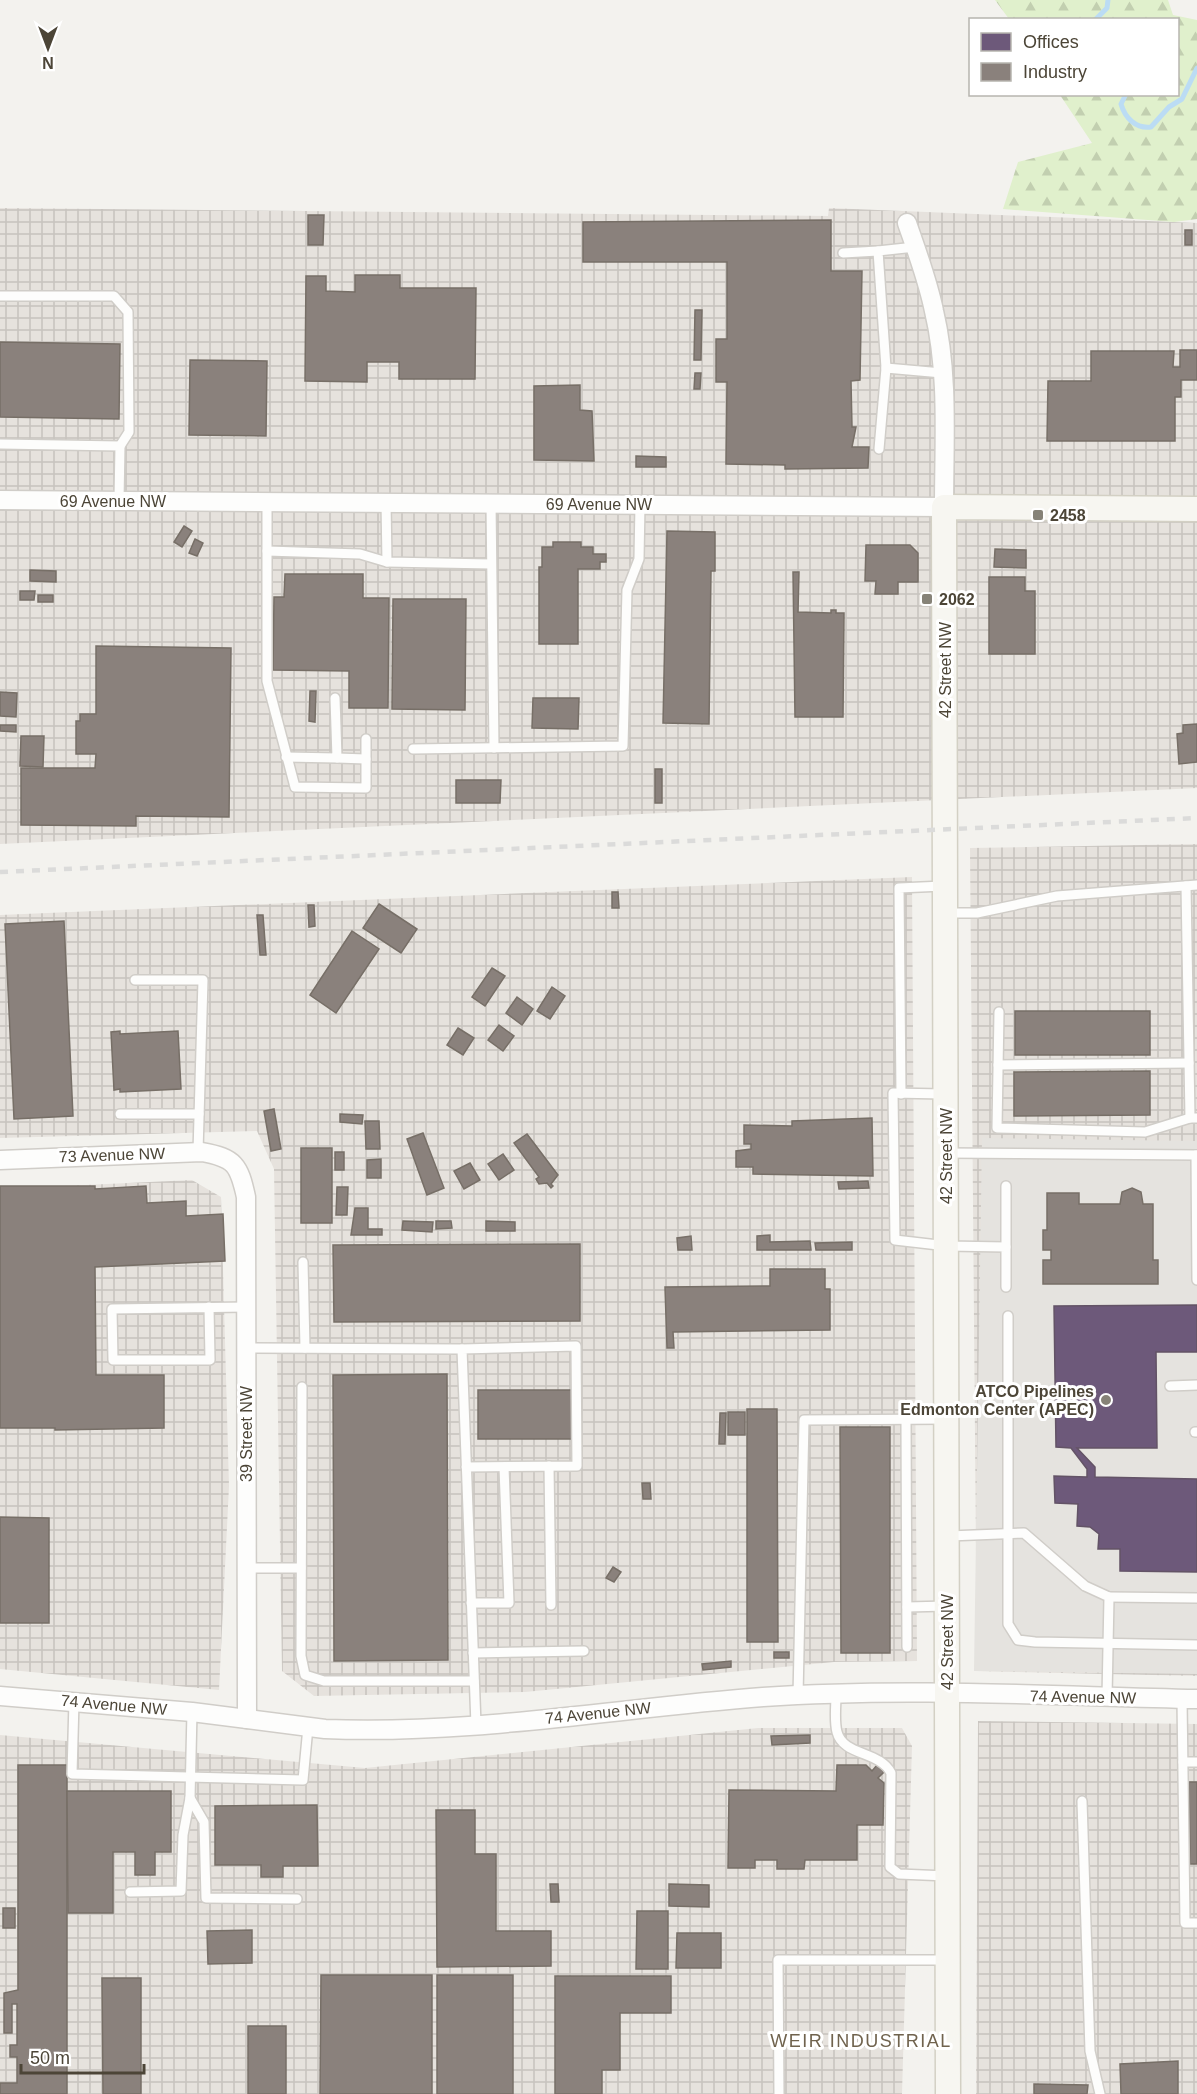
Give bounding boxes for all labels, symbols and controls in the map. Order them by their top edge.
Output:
north arrow [18,18,78,78]
legend [969,18,1179,96]
text: Offices [1023,32,1079,52]
text: N [42,54,54,71]
text: Industry [1023,62,1087,82]
street label: 69 Avenue NW [60,493,167,510]
street label: 69 Avenue NW [546,496,653,513]
place label: 2458 [1050,507,1086,524]
marker: 2458 [1031,508,1045,522]
place label: 2062 [939,591,975,608]
marker: 2062 [920,592,934,606]
street label: 42 Street NW [937,621,954,718]
street label: 42 Street NW [938,1107,955,1204]
street label: 73 Avenue NW [59,1145,166,1165]
place label: ATCO Pipelines Edmonton Center (APEC) [900,1383,1094,1418]
street label: 39 Street NW [238,1385,255,1482]
marker: ATCO Pipelines Edmonton Center (APEC) [1099,1393,1113,1407]
street label: 42 Street NW [939,1593,956,1690]
street label: 74 Avenue NW [1030,1688,1137,1706]
street label: 74 Avenue NW [60,1692,169,1718]
street label: 74 Avenue NW [544,1699,653,1727]
district label: WEIR INDUSTRIAL [770,2031,952,2051]
scale bar [21,2037,144,2075]
text: 50 m [30,2048,70,2068]

